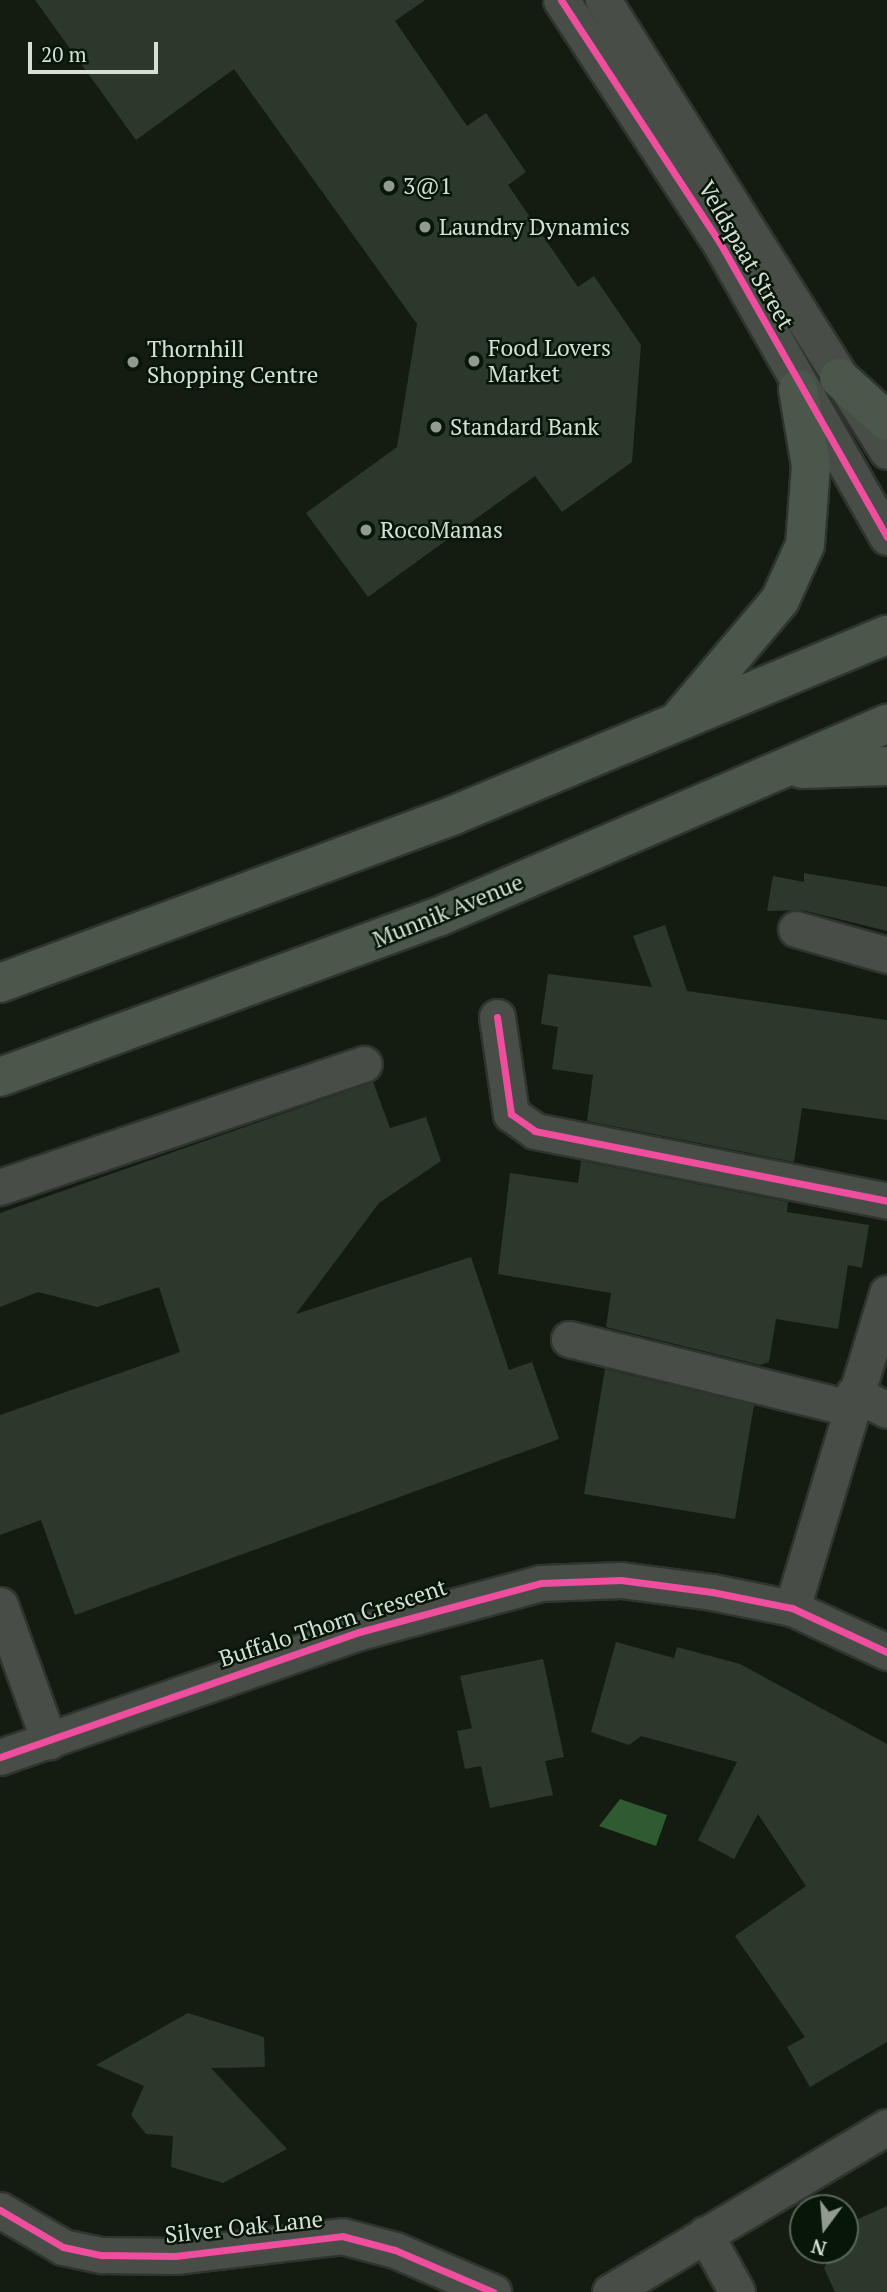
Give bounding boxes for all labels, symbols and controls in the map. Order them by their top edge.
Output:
scale bar [32,28,161,72]
text: 20 m [41,40,87,68]
place label: 3@1 [403,172,452,200]
street label: Veldspaat Street [692,176,800,334]
marker: 3@1 [381,178,397,194]
place label: Laundry Dynamics [439,213,630,241]
marker: Laundry Dynamics [417,219,433,235]
place label: Food Lovers Market [488,334,611,388]
place label: Thornhill Shopping Centre [147,335,318,389]
marker: Food Lovers Market [466,353,482,369]
marker: Thornhill Shopping Centre [125,354,141,370]
place label: Standard Bank [450,413,599,441]
marker: Standard Bank [428,419,444,435]
place label: RocoMamas [380,516,503,544]
marker: RocoMamas [358,522,374,538]
street label: Munnik Avenue [369,868,527,954]
street label: Buffalo Thorn Crescent [216,1573,450,1673]
north arrow [789,2194,859,2264]
street label: Silver Oak Lane [164,2205,324,2249]
text: N [808,2234,829,2262]

